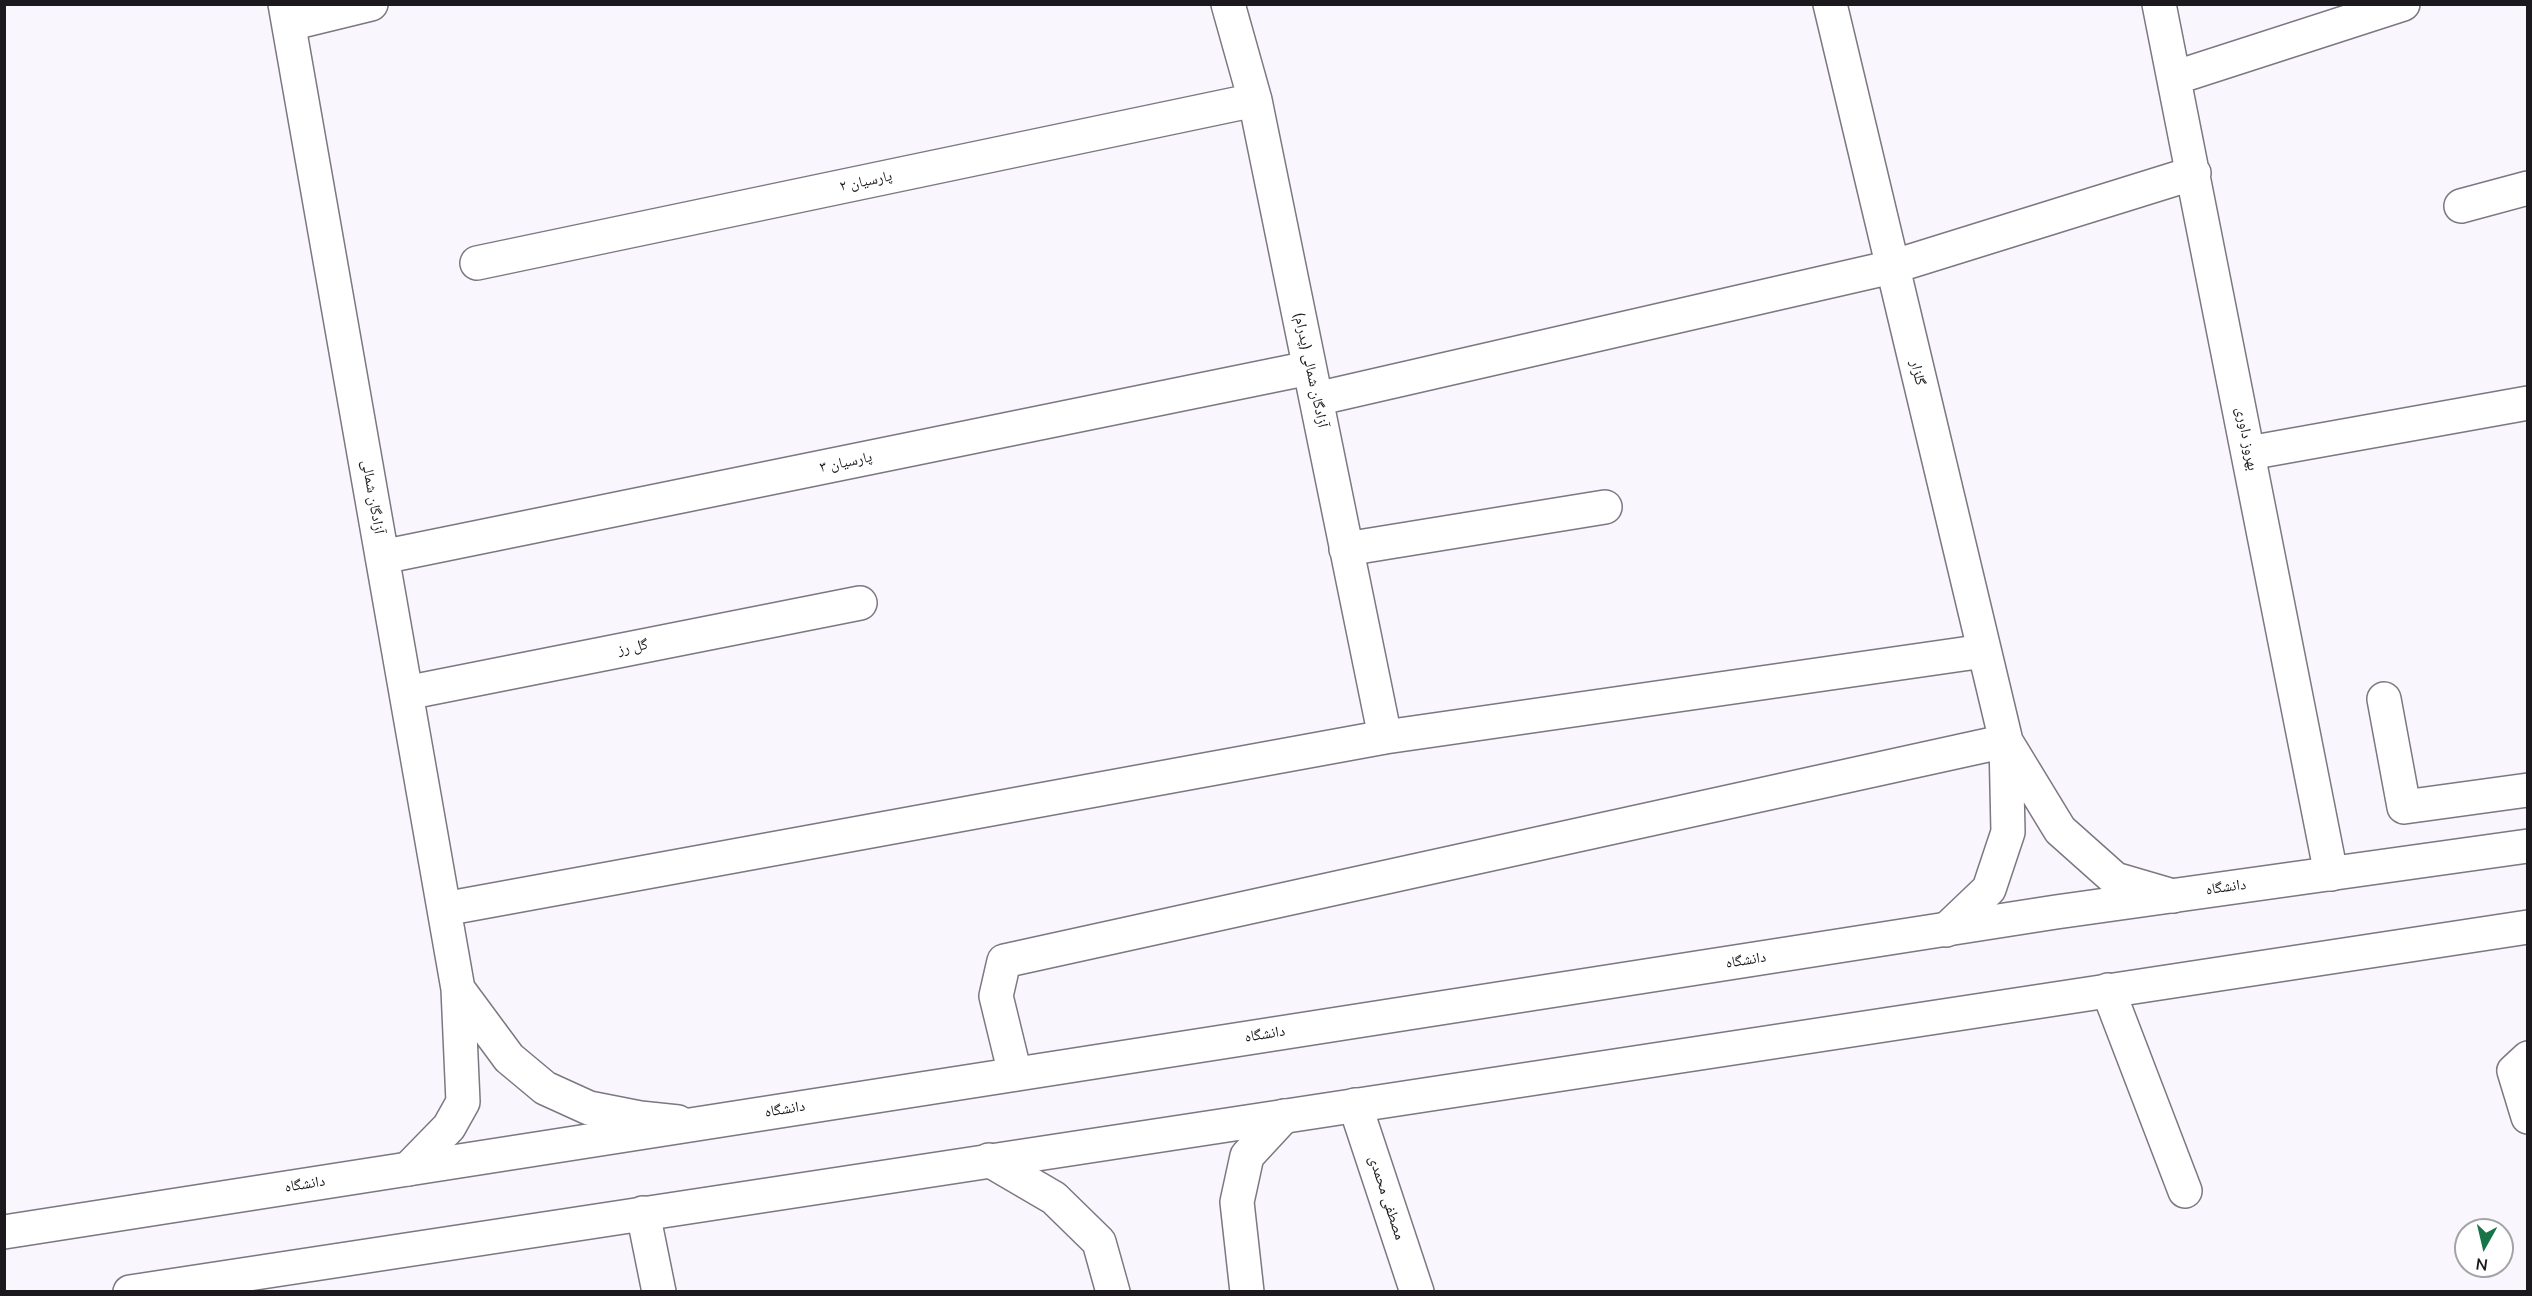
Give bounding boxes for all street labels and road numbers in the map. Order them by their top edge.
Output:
street label: پارسیان ۲ [838,168,894,196]
street label: آزادگان شمالی (پدرام) [1289,311,1331,429]
street label: گلزار [1905,359,1929,387]
street label: بهروز داوری [2231,406,2261,472]
street label: پارسیان ۳ [818,449,874,477]
street label: آزادگان شمالی [357,458,387,536]
street label: گل رز [616,636,650,660]
street label: دانشگاه [2205,876,2247,900]
street label: دانشگاه [1725,949,1767,973]
street label: دانشگاه [1244,1023,1286,1047]
street label: دانشگاه [764,1098,806,1122]
street label: مصطفی محمدی [1364,1154,1408,1242]
street label: دانشگاه [284,1173,326,1197]

